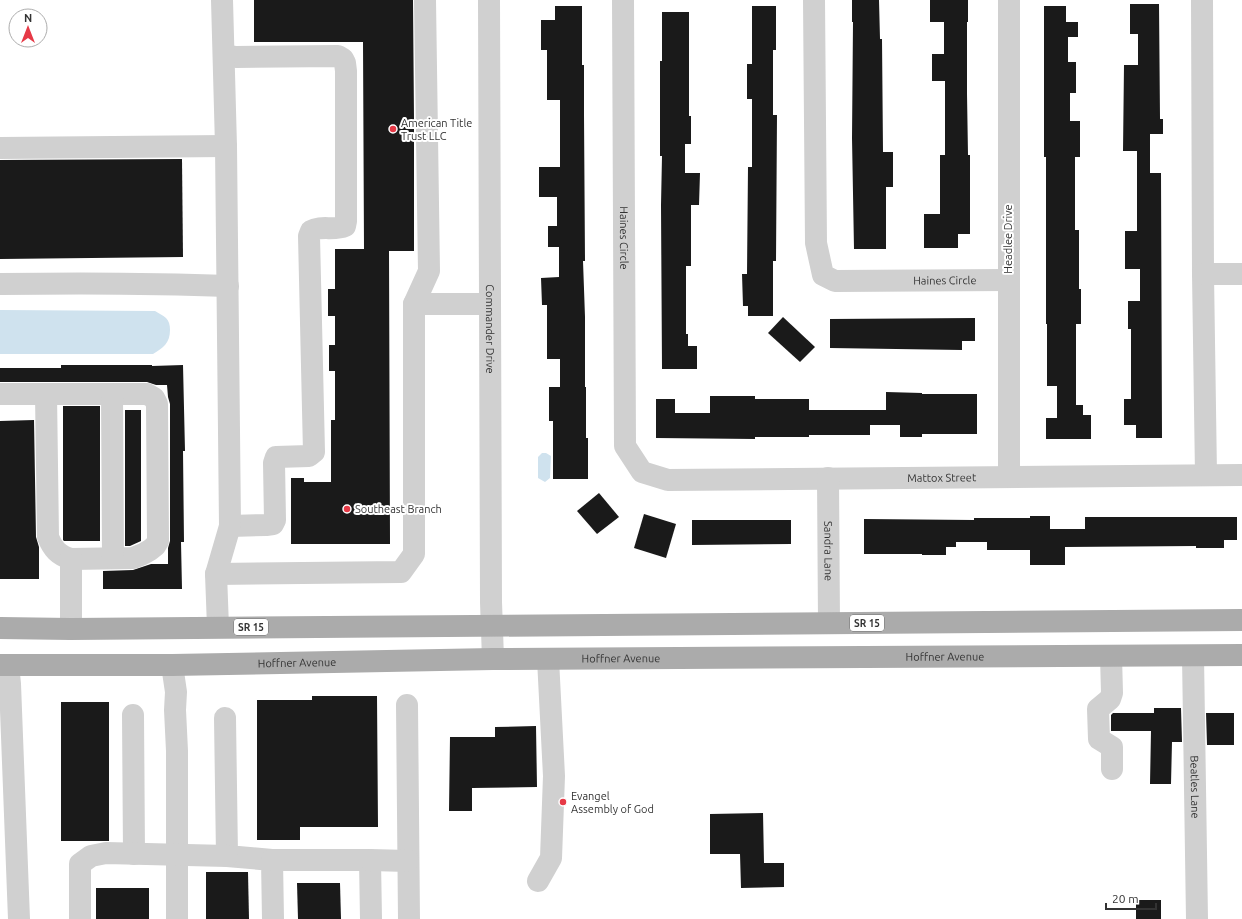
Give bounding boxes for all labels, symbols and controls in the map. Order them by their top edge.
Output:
north arrow [8,8,48,48]
text: N [24,12,32,24]
place label: American Title Trust LLC [401,117,472,142]
marker: American Title Trust LLC [388,124,398,134]
street label: Headlee Drive [1002,204,1014,274]
street label: Haines Circle [618,206,630,270]
street label: Haines Circle [913,274,977,287]
street label: Commander Drive [484,284,496,374]
street label: Mattox Street [907,471,977,484]
place label: Southeast Branch [355,503,442,515]
marker: Southeast Branch [342,504,352,514]
street label: Sandra Lane [822,521,835,581]
road number: SR 15 [850,615,884,631]
road number: SR 15 [234,619,268,635]
street label: Hoffner Avenue [906,650,984,663]
street label: Hoffner Avenue [582,652,660,665]
street label: Hoffner Avenue [258,656,336,669]
street label: Beatles Lane [1189,755,1201,819]
place label: Evangel Assembly of God [571,790,654,815]
marker: Evangel Assembly of God [558,797,568,807]
scale bar [1106,885,1156,911]
text: 20 m [1112,892,1139,905]

